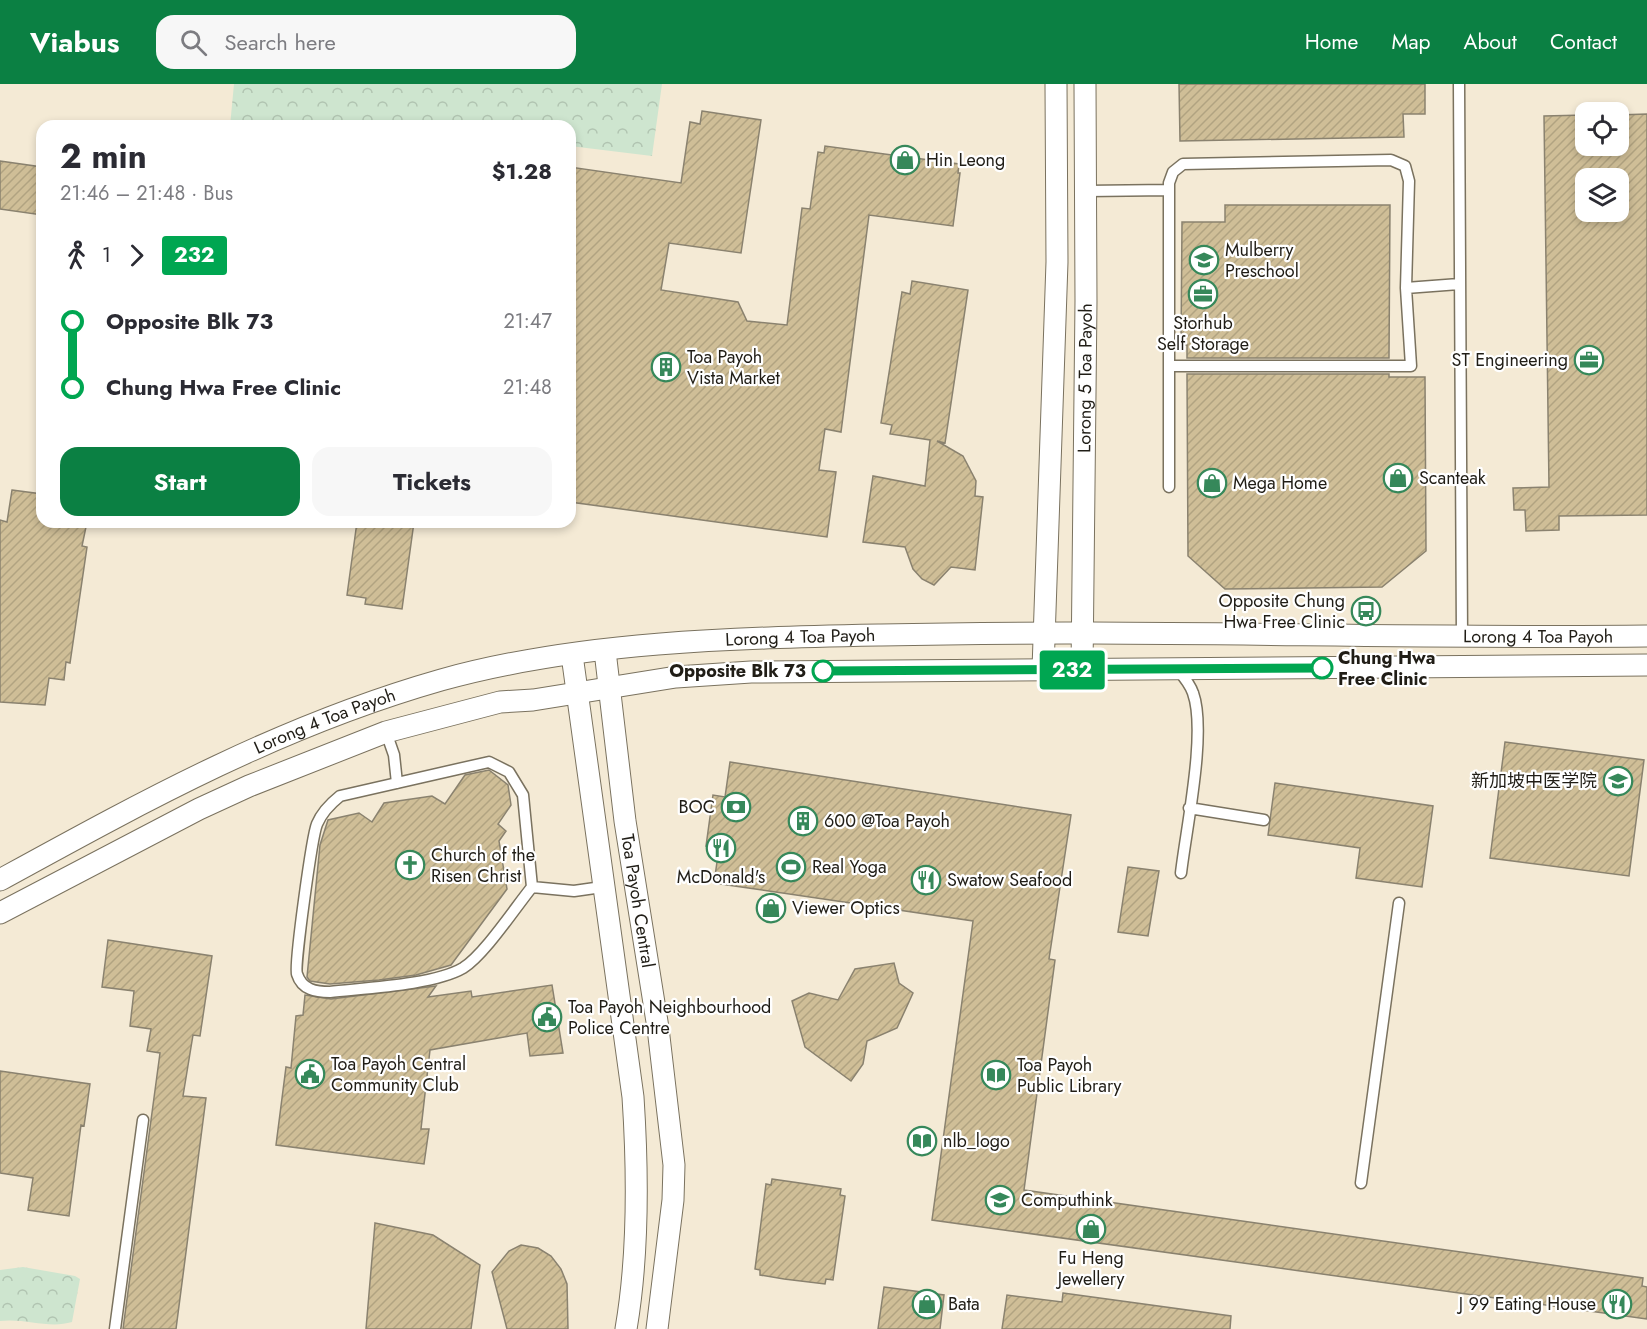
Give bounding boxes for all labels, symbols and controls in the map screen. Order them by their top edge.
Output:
search box [156,15,576,69]
text: Viabus [30,22,120,63]
icon: search [177,26,210,59]
text: Search here [225,26,336,58]
text: Home [1305,27,1358,57]
text: Map [1391,27,1431,57]
text: About [1464,27,1517,57]
text: Contact [1550,27,1617,57]
map controls [1575,102,1629,222]
button: locate [1575,102,1629,156]
text: 2 min [60,133,147,180]
shop icon: Hin Leong [889,144,921,176]
place label: Hin Leong [926,147,1005,173]
text: $1.28 [492,155,552,187]
button: layers [1575,168,1629,222]
text: 21:46 – 21:48 · Bus [60,179,233,208]
place label: Mulberry Preschool [1225,237,1299,284]
icon: walk [60,239,93,272]
icon: forward [120,239,153,272]
text: 232 [174,240,215,270]
text: 1 [102,241,111,270]
school or university icon: Mulberry Preschool [1188,244,1220,276]
office icon: Storhub Self Storage [1187,278,1219,310]
street label: Lorong 5 Toa Payoh [1071,303,1099,453]
text: Opposite Blk 73 [106,305,273,337]
text: 21:47 [503,307,552,336]
place label: Storhub Self Storage [1157,310,1249,357]
place label: Toa Payoh Vista Market [687,344,781,391]
office icon: ST Engineering [1573,344,1605,376]
place label: ST Engineering [1452,347,1568,373]
building icon: Toa Payoh Vista Market [650,351,682,383]
text: Chung Hwa Free Clinic [106,371,341,403]
text: 21:48 [503,373,552,402]
button: Start [60,447,300,516]
button: Tickets [312,447,552,516]
shop icon: Scanteak [1382,462,1414,494]
place label: Scanteak [1419,465,1486,491]
shop icon: Mega Home [1196,467,1228,499]
place label: Mega Home [1233,470,1327,496]
place label: Opposite Chung Hwa Free Clinic [1219,588,1345,635]
bus stop icon: Opposite Chung Hwa Free Clinic [1350,595,1382,627]
street label: Lorong 4 Toa Payoh [725,622,876,653]
street label: Lorong 4 Toa Payoh [1463,623,1613,650]
place label: Chung Hwa Free Clinic [1338,645,1436,692]
line badge: 232 [1038,650,1106,690]
text: 232 [1052,655,1092,685]
marker: Chung Hwa Free Clinic [1311,657,1333,679]
place label: Opposite Blk 73 [669,658,806,684]
marker: Opposite Blk 73 [812,660,834,682]
street label: Lorong 4 Toa Payoh [250,682,399,761]
school or university icon: 新加坡中医学院 [1602,765,1634,797]
place label: 新加坡中医学院 [1471,768,1597,794]
bank icon: BOC [720,791,752,823]
place label: BOC [678,794,715,820]
building icon: 600 @Toa Payoh [787,805,819,837]
place label: 600 @Toa Payoh [824,808,950,834]
street label: Toa Payoh Central [614,832,661,970]
restaurant icon: McDonald's [705,832,737,864]
place label: Church of the Risen Christ [431,842,535,889]
church icon: Church of the Risen Christ [394,849,426,881]
sports icon: Real Yoga [775,851,807,883]
place label: Real Yoga [812,854,887,880]
place label: McDonald's [677,864,765,890]
restaurant icon: Swatow Seafood [910,864,942,896]
place label: Swatow Seafood [947,867,1072,893]
shop icon: Viewer Optics [755,892,787,924]
place label: Viewer Optics [792,895,900,921]
place label: Toa Payoh Neighbourhood Police Centre [568,994,771,1041]
public building icon: Toa Payoh Neighbourhood Police Centre [531,1001,563,1033]
place label: Toa Payoh Central Community Club [331,1051,466,1098]
place label: Toa Payoh Public Library [1017,1052,1122,1099]
public building icon: Toa Payoh Central Community Club [294,1058,326,1090]
library icon: Toa Payoh Public Library [980,1059,1012,1091]
library icon: nlb_logo [906,1125,938,1157]
place label: nlb_logo [943,1128,1010,1154]
school or university icon: Computhink [984,1184,1016,1216]
place label: Computhink [1021,1187,1113,1213]
shop icon: Fu Heng Jewellery [1075,1213,1107,1245]
place label: Fu Heng Jewellery [1056,1245,1124,1292]
shop icon: Bata [911,1288,943,1320]
restaurant icon: J 99 Eating House [1601,1288,1633,1320]
place label: Bata [948,1291,980,1317]
place label: J 99 Eating House [1457,1291,1596,1317]

